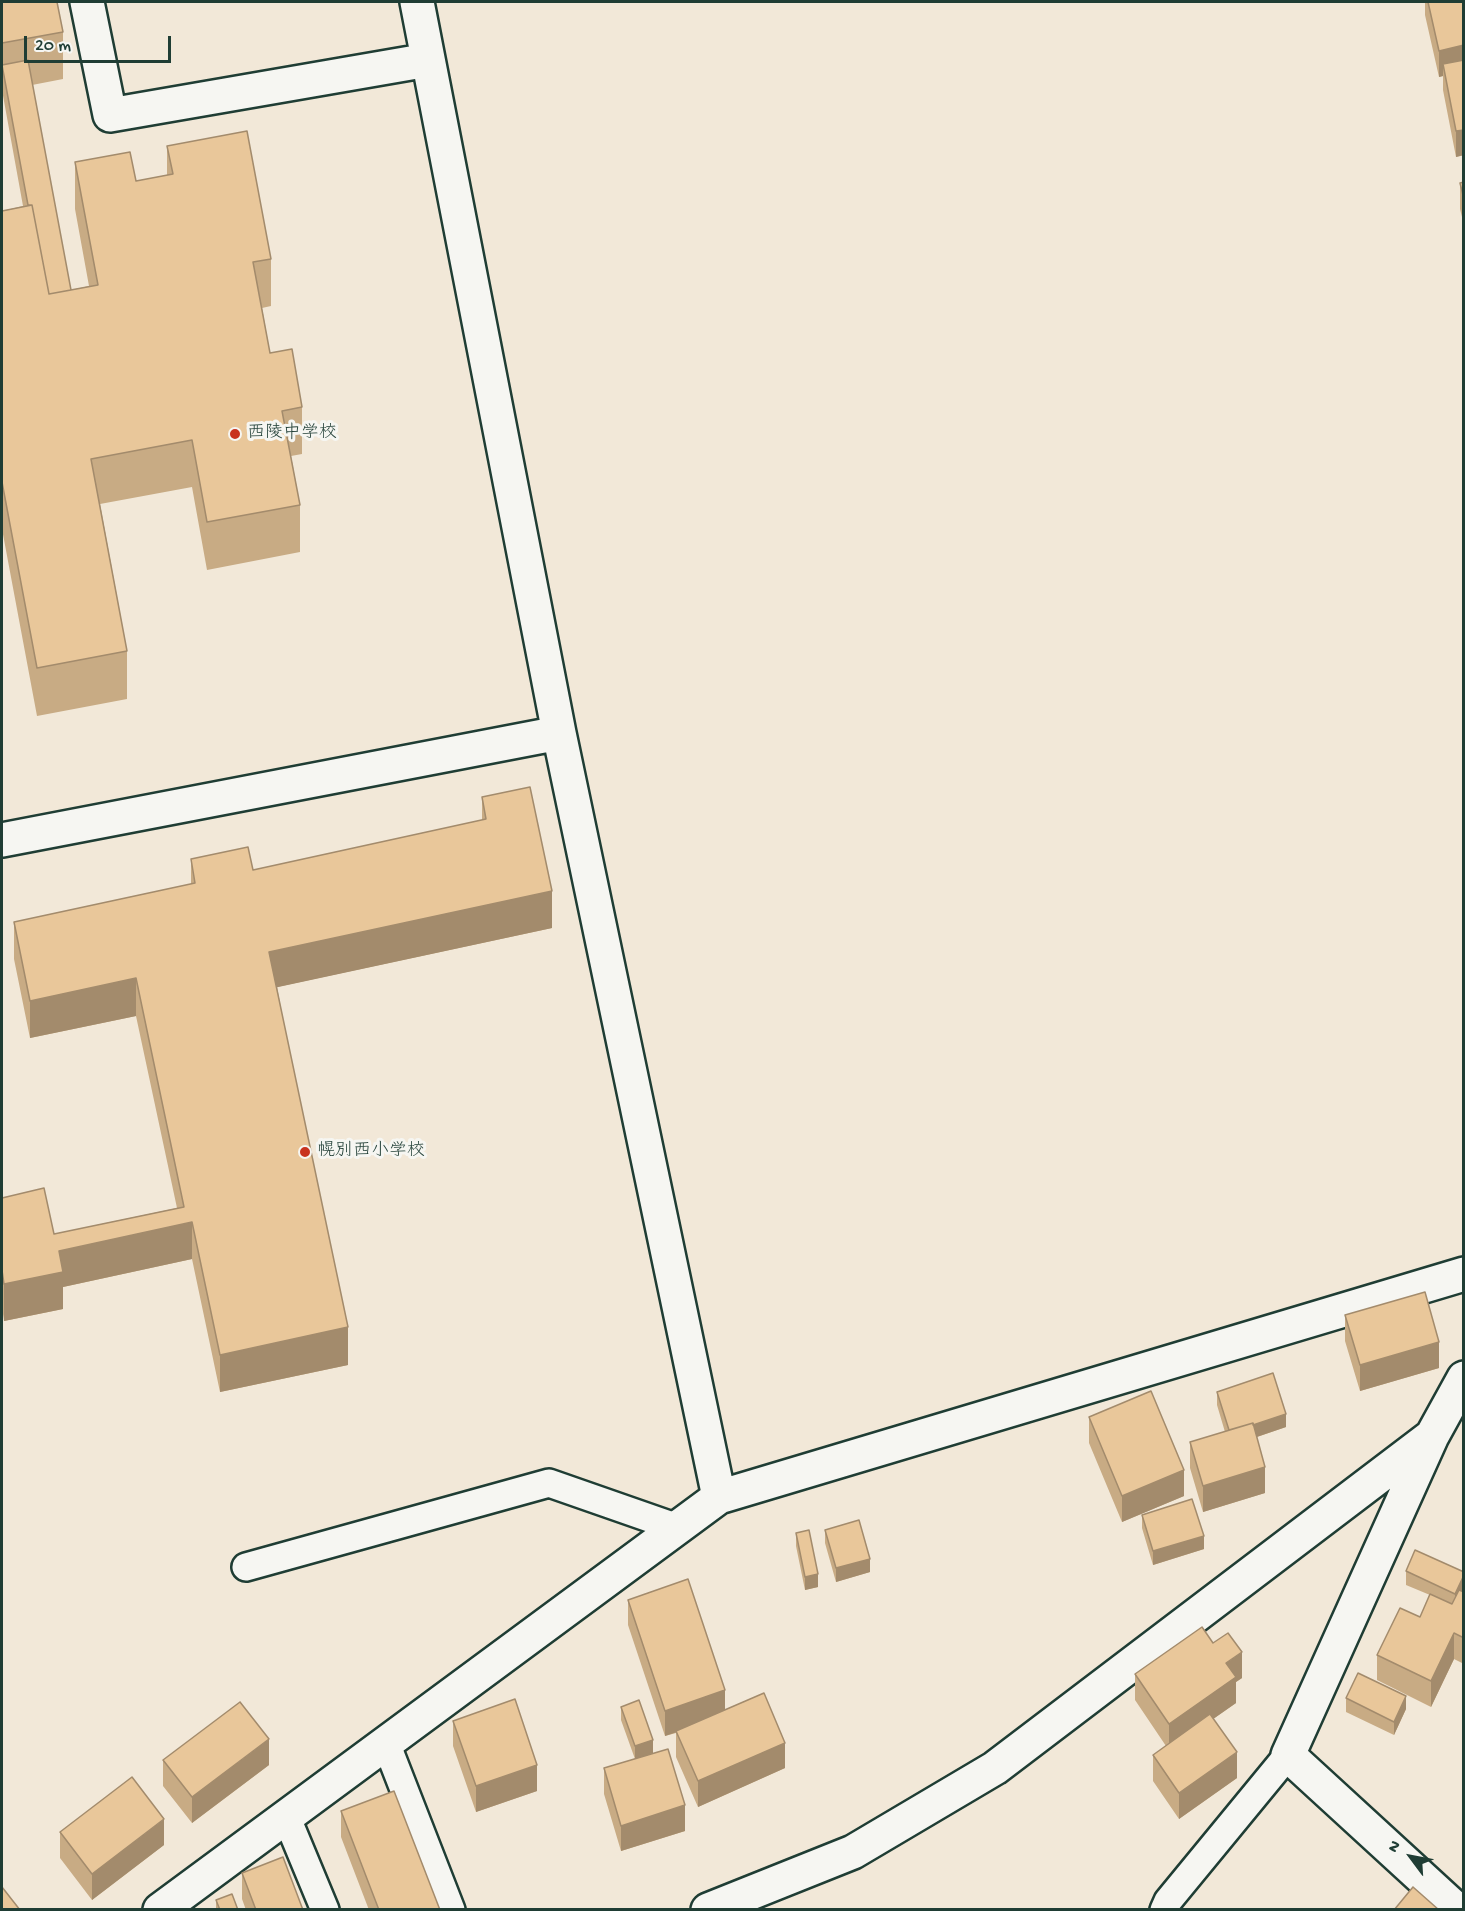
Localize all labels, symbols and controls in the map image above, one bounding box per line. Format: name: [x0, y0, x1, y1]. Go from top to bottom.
scale bar: [27, 24, 174, 62]
text: 20 m: [35, 36, 71, 57]
place label: 西陵中学校: [247, 423, 337, 445]
marker: 西陵中学校: [228, 427, 242, 441]
place label: 幌別西小学校: [317, 1141, 425, 1163]
marker: 幌別西小学校: [298, 1145, 312, 1159]
north arrow: [1381, 1827, 1441, 1887]
text: N: [1384, 1838, 1406, 1857]

